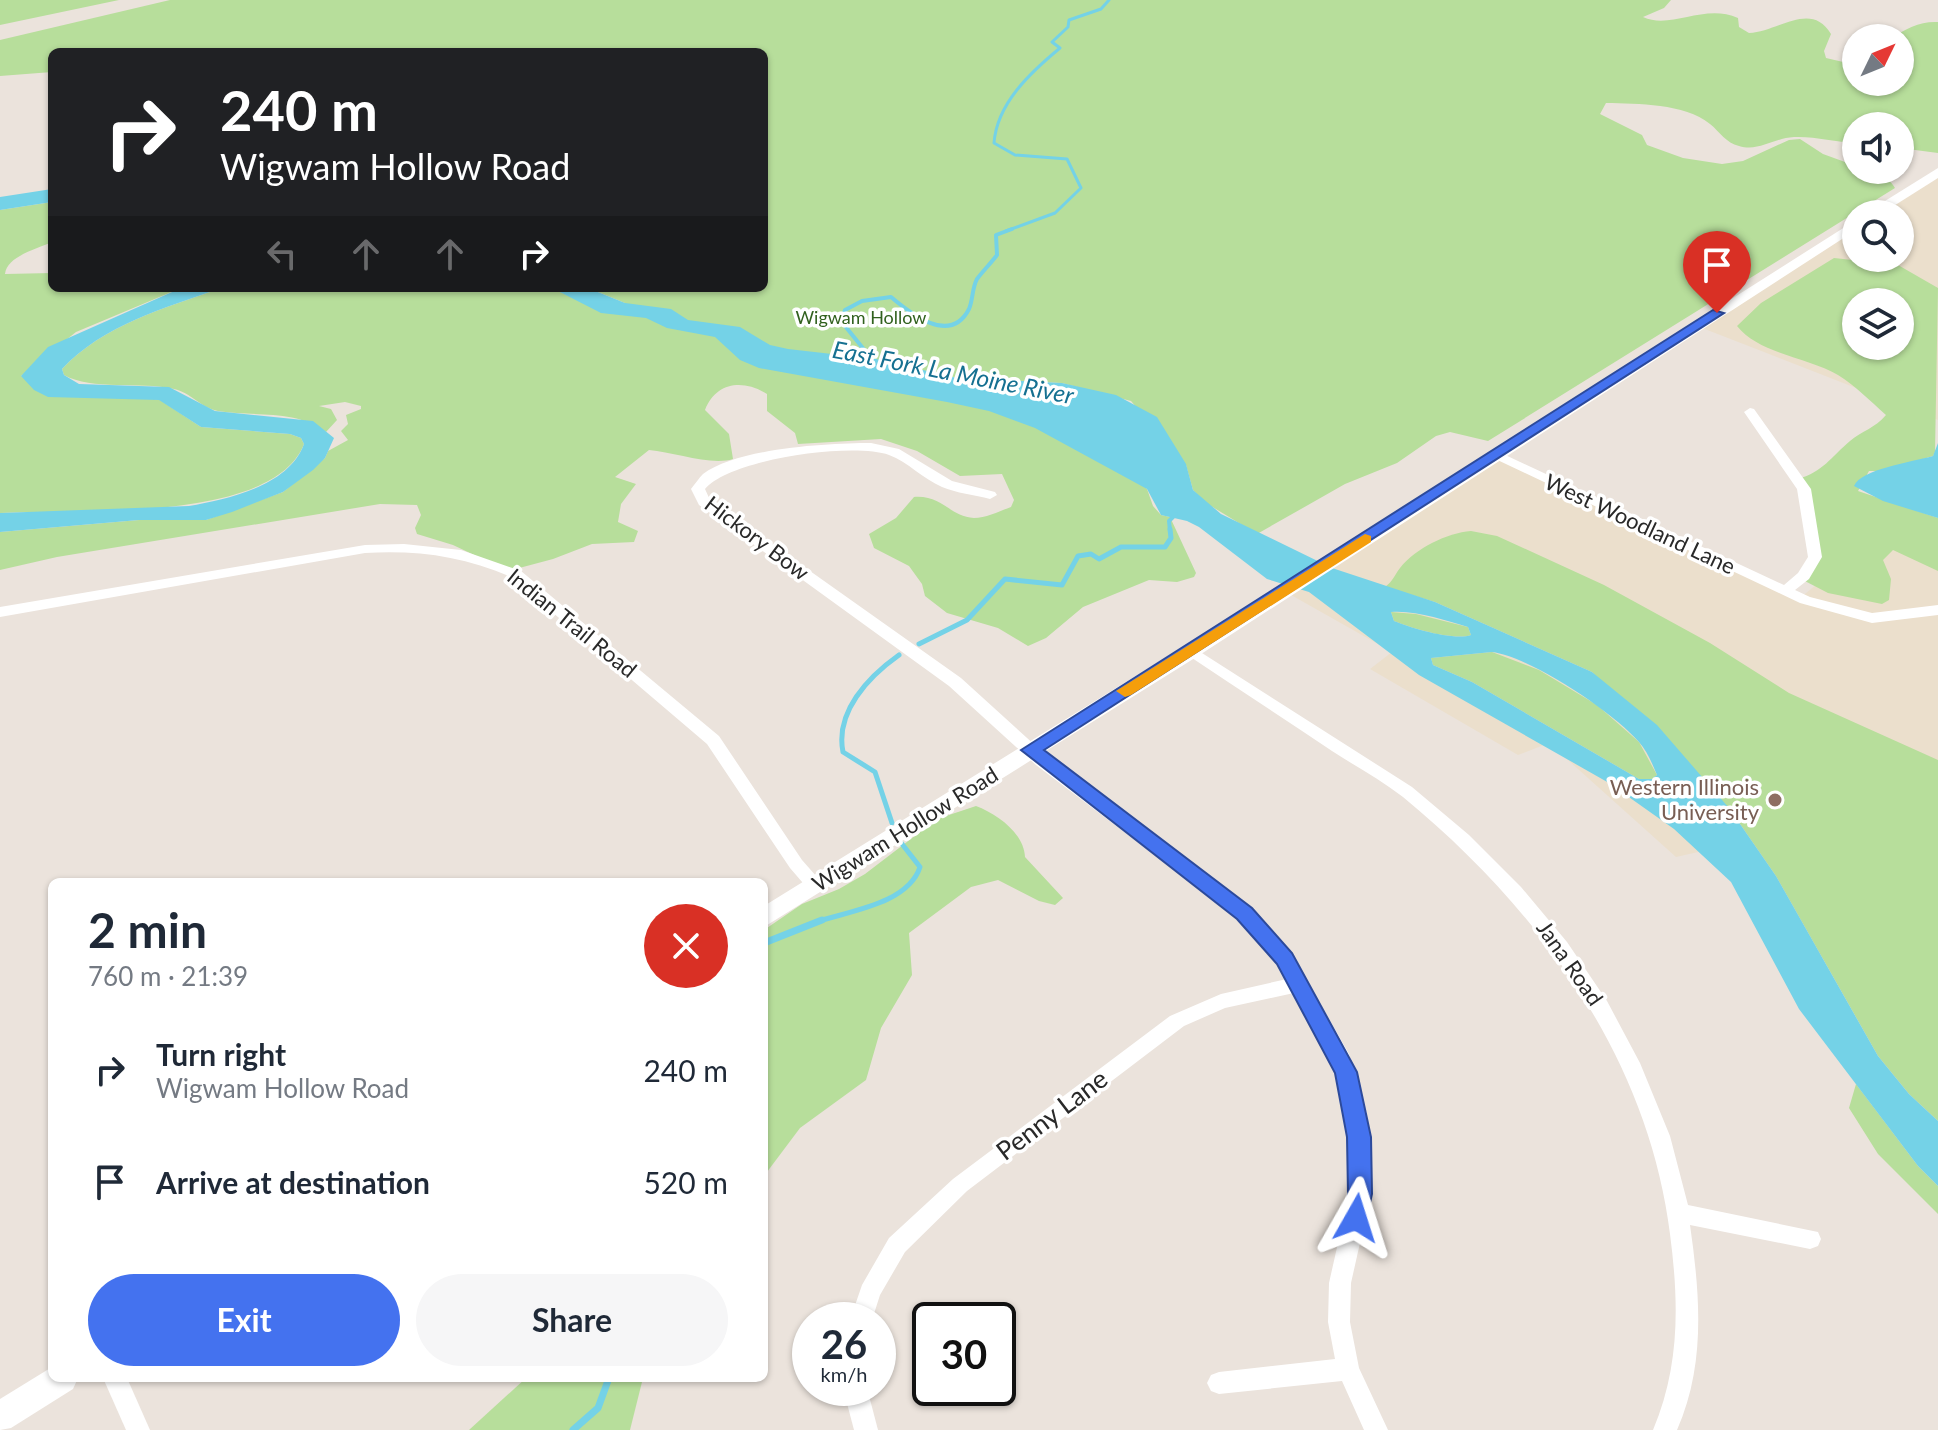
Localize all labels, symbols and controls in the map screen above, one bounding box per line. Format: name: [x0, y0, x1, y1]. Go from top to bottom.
north arrow: [1842, 24, 1914, 96]
map controls: [1842, 24, 1914, 360]
text: 240 m: [220, 76, 378, 143]
icon: right: [88, 80, 192, 184]
button: sound: [1842, 112, 1914, 184]
text: Wigwam Hollow Road: [220, 144, 570, 188]
button: search: [1842, 200, 1914, 272]
pin: [1683, 231, 1751, 313]
icon: left: [260, 232, 304, 276]
icon: ahead: [344, 232, 388, 276]
icon: ahead: [428, 232, 472, 276]
icon: right: [512, 232, 556, 276]
icon: arrive: [1695, 243, 1739, 287]
button: layers: [1842, 288, 1914, 360]
park label: Wigwam Hollow: [795, 306, 927, 328]
water label: East Fork La Moine River: [830, 334, 1077, 409]
street label: West Woodland Lane: [1541, 468, 1740, 580]
street label: Hickory Bow: [700, 490, 815, 586]
street label: Indian Trail Road: [502, 562, 642, 683]
street label: Wigwam Hollow Road: [807, 760, 1003, 897]
place label: Western Illinois University: [1610, 773, 1760, 825]
marker: Western Illinois University: [1766, 791, 1784, 809]
text: 2 min: [88, 901, 207, 958]
button: close: [644, 904, 728, 988]
street label: Jana Road: [1531, 915, 1609, 1010]
text: 760 m · 21:39: [88, 960, 248, 992]
text: Turn right: [156, 1036, 286, 1072]
icon: right: [88, 1048, 132, 1092]
text: 240 m: [643, 1052, 728, 1088]
street label: Penny Lane: [989, 1062, 1113, 1166]
text: Wigwam Hollow Road: [156, 1072, 409, 1104]
icon: arrive: [88, 1160, 132, 1204]
text: Arrive at destination: [156, 1164, 430, 1200]
text: 520 m: [643, 1164, 728, 1200]
position arrow: [1314, 1176, 1398, 1260]
button: Exit: [88, 1274, 400, 1366]
button: Share: [416, 1274, 728, 1366]
speed limit sign: 30: [912, 1302, 1016, 1406]
text: 26: [821, 1320, 867, 1368]
text: km/h: [821, 1362, 867, 1386]

